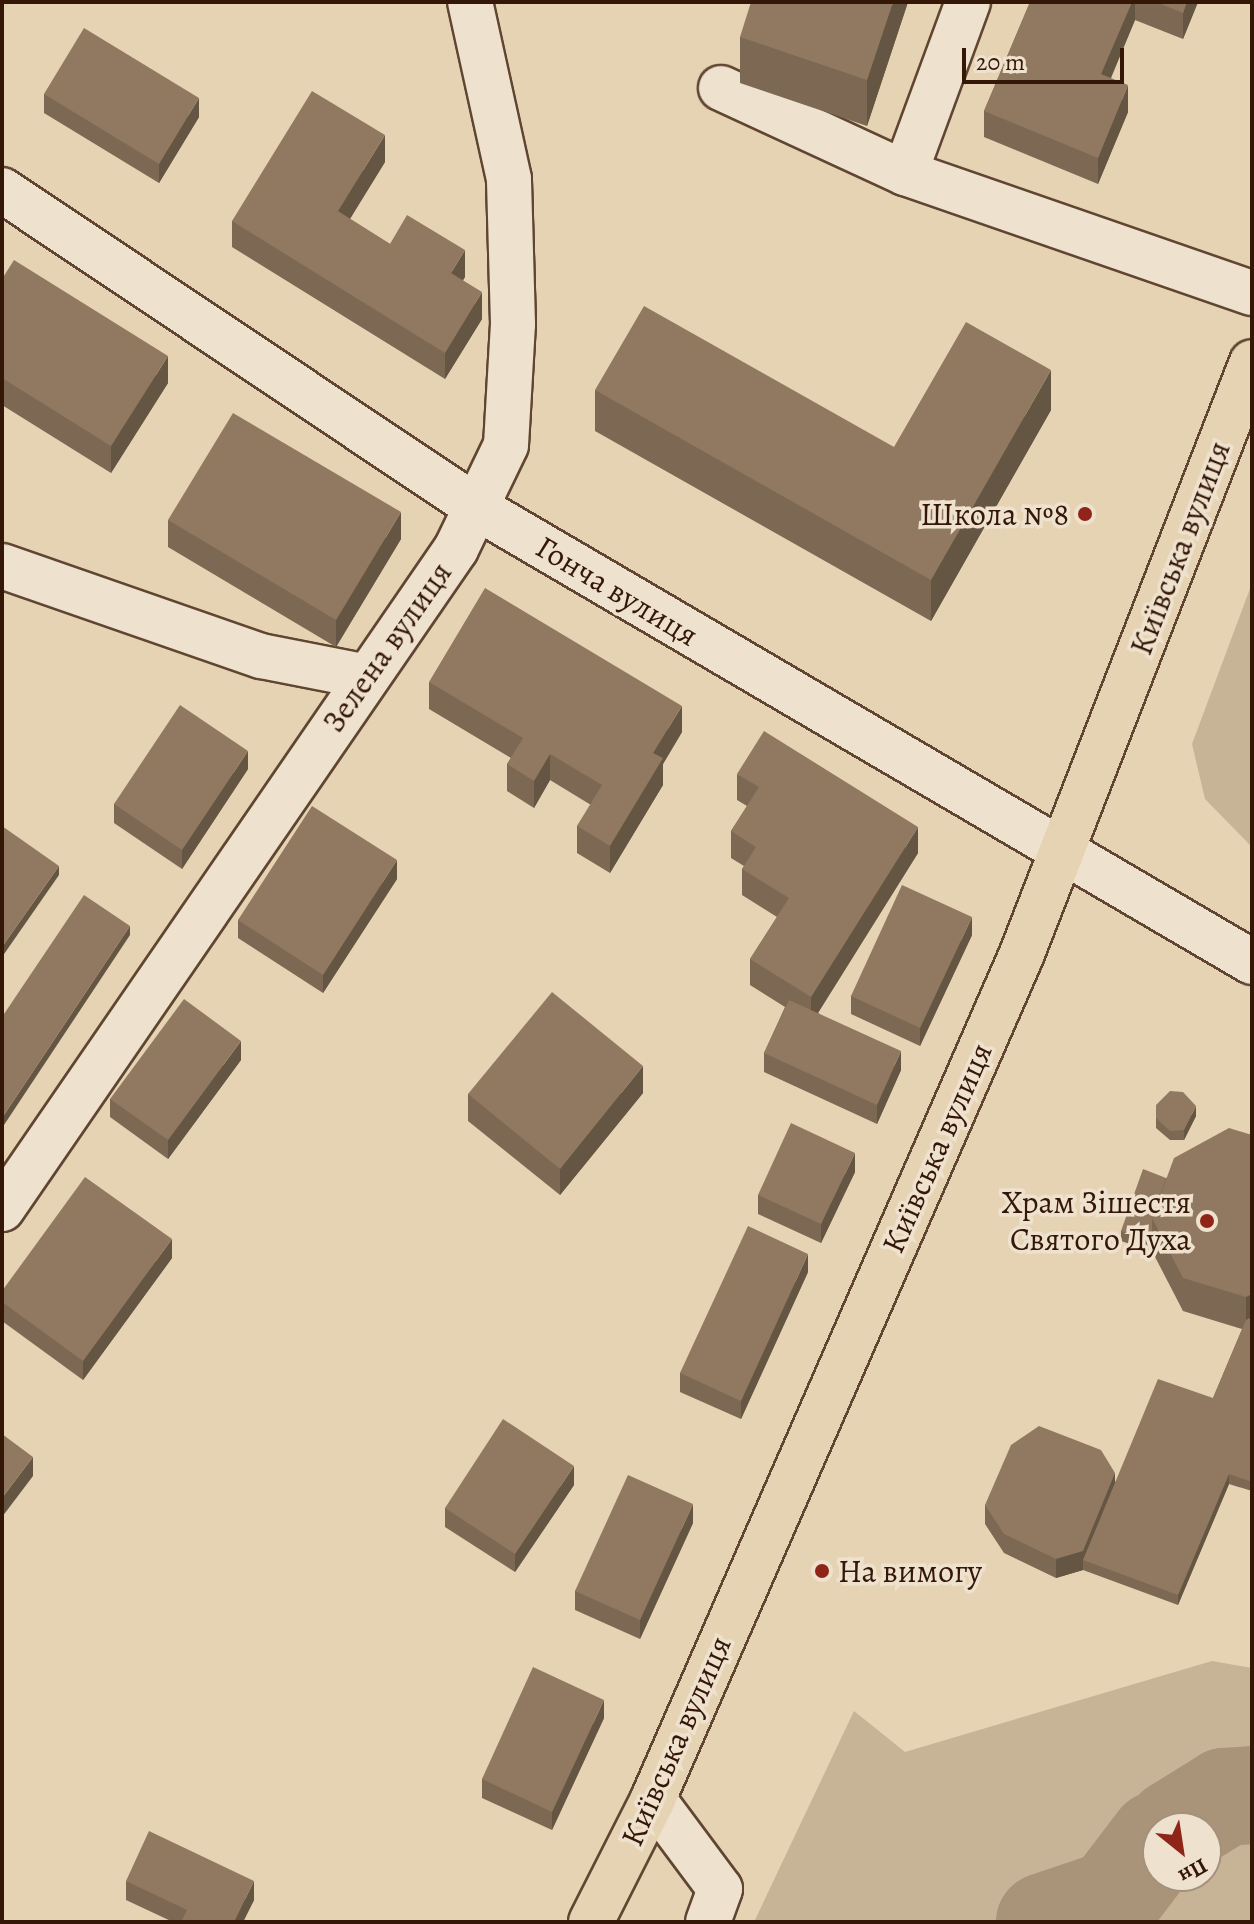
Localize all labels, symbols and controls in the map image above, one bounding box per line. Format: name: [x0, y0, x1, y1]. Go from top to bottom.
scale bar: [966, 32, 1128, 82]
text: 20 m: [976, 46, 1025, 78]
street label: Київська вулиця: [1122, 436, 1238, 660]
place label: Школа №8: [920, 495, 1069, 533]
marker: Школа №8: [1076, 505, 1094, 523]
street label: Гонча вулиця: [529, 528, 705, 654]
street label: Зелена вулиця: [314, 554, 460, 740]
street label: Київська вулиця: [874, 1037, 1000, 1259]
place label: Храм Зішестя Святого Духа: [1001, 1184, 1191, 1259]
marker: Храм Зішестя Святого Духа: [1198, 1212, 1216, 1230]
place label: На вимогу: [838, 1552, 982, 1590]
marker: На вимогу: [813, 1562, 831, 1580]
street label: Київська вулиця: [613, 1630, 739, 1852]
north arrow: [1142, 1812, 1222, 1892]
text: Пн: [1173, 1851, 1213, 1891]

